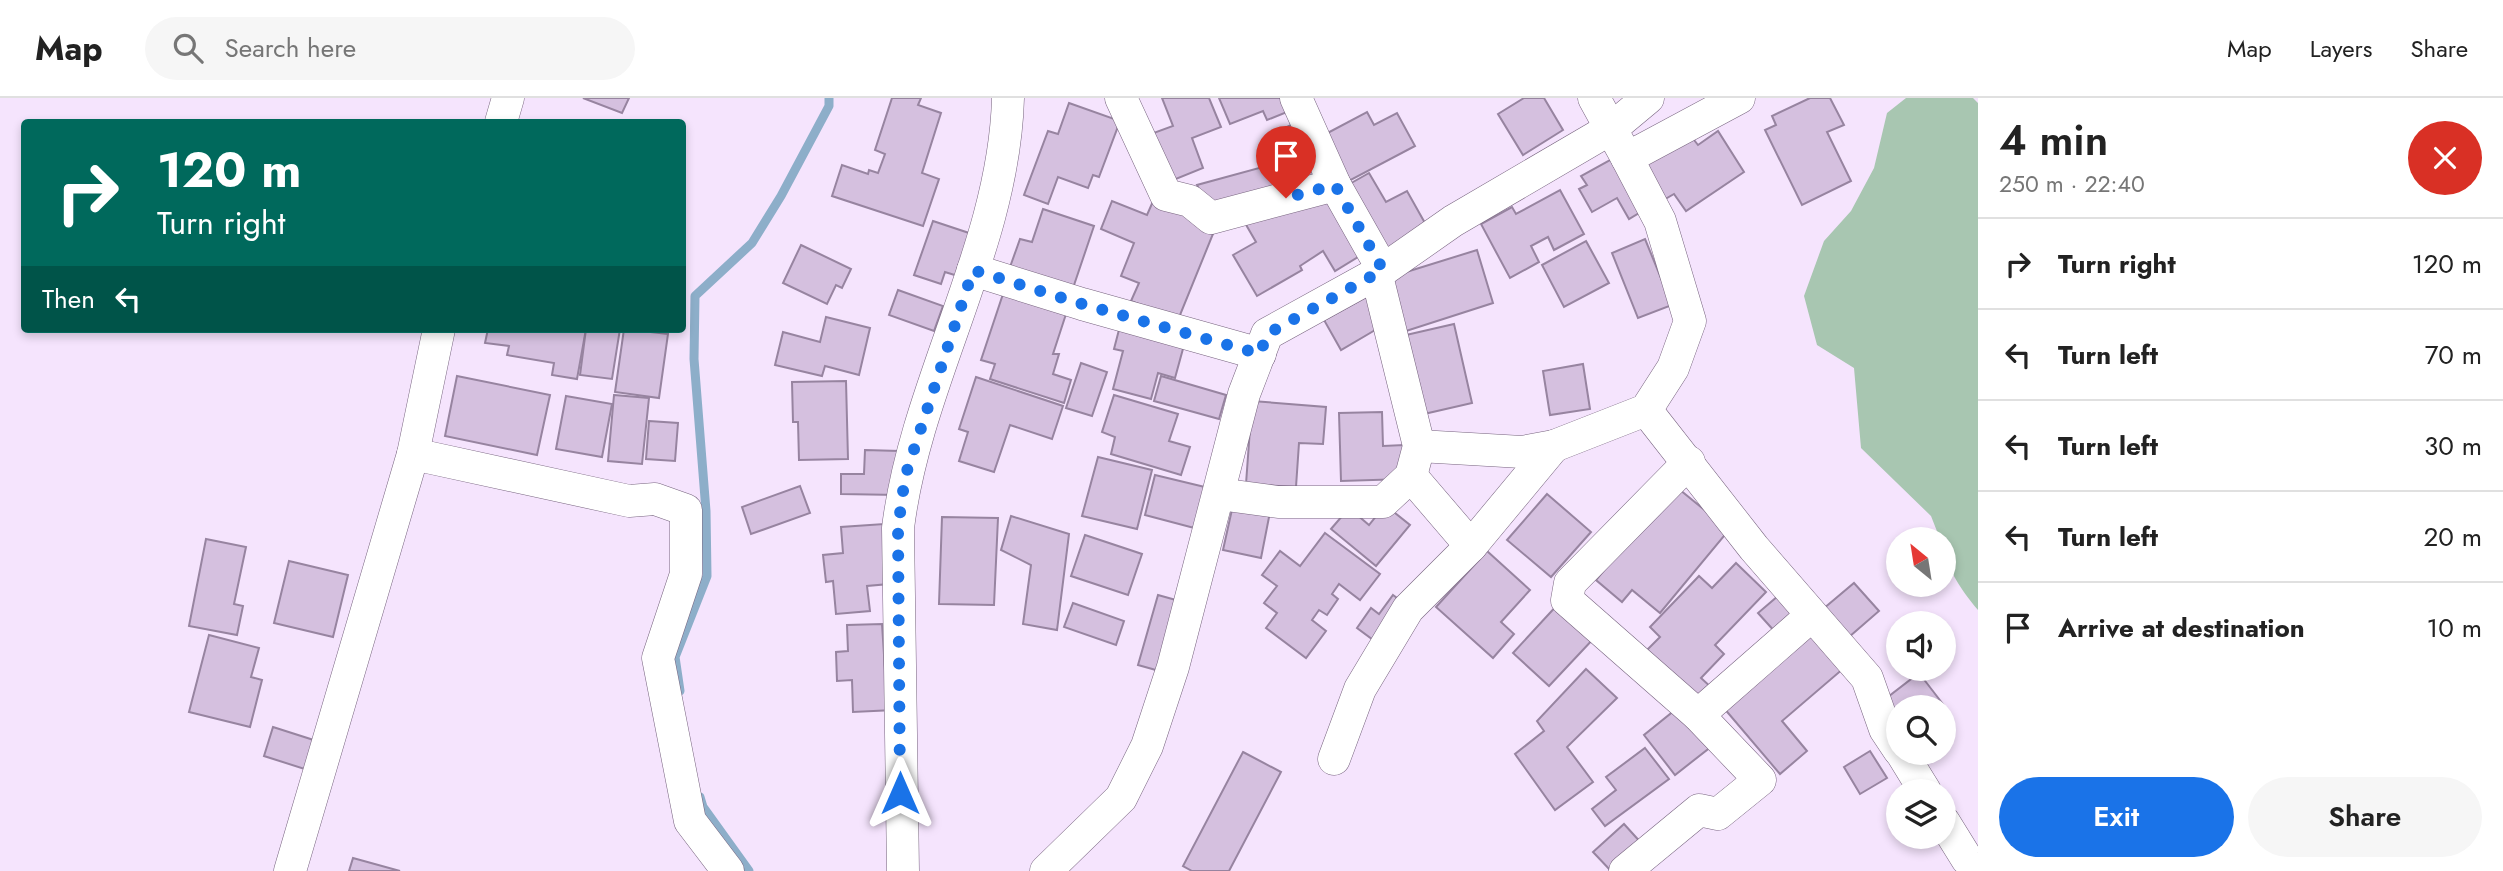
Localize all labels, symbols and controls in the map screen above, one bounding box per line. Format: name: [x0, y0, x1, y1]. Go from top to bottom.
search box: [145, 17, 635, 80]
text: Map: [35, 25, 103, 72]
icon: search: [169, 29, 207, 67]
text: Search here: [225, 29, 356, 67]
text: Map: [2227, 31, 2272, 66]
text: Layers: [2310, 31, 2372, 66]
text: Share: [2410, 31, 2468, 66]
text: 4 min: [1999, 110, 2108, 171]
button: close: [2408, 121, 2482, 195]
pin: [1256, 126, 1316, 198]
text: 120 m: [157, 135, 301, 205]
icon: arrive: [1267, 137, 1305, 175]
icon: right: [42, 147, 133, 238]
text: 250 m · 22:40: [1999, 167, 2145, 201]
text: Turn right: [157, 200, 286, 246]
icon: right: [1999, 245, 2037, 283]
text: Turn right: [2058, 245, 2176, 283]
text: 120 m: [2412, 245, 2482, 283]
text: Then: [42, 280, 95, 318]
icon: left: [109, 280, 147, 318]
icon: left: [1999, 336, 2037, 374]
text: Turn left: [2058, 336, 2158, 374]
text: 70 m: [2425, 336, 2482, 374]
icon: left: [1999, 427, 2037, 465]
text: Turn left: [2058, 427, 2158, 465]
text: 30 m: [2424, 427, 2482, 465]
icon: left: [1999, 518, 2037, 556]
text: Turn left: [2058, 518, 2158, 556]
text: 20 m: [2424, 518, 2482, 556]
north arrow: [1886, 527, 1956, 597]
map controls: [1886, 527, 1956, 849]
icon: arrive: [1999, 609, 2037, 647]
text: Arrive at destination: [2058, 609, 2305, 647]
text: 10 m: [2427, 609, 2482, 647]
button: sound: [1886, 611, 1956, 681]
button: search: [1886, 695, 1956, 765]
position arrow: [863, 756, 937, 830]
button: Exit: [1999, 777, 2234, 857]
button: Share: [2248, 777, 2482, 857]
button: layers: [1886, 779, 1956, 849]

